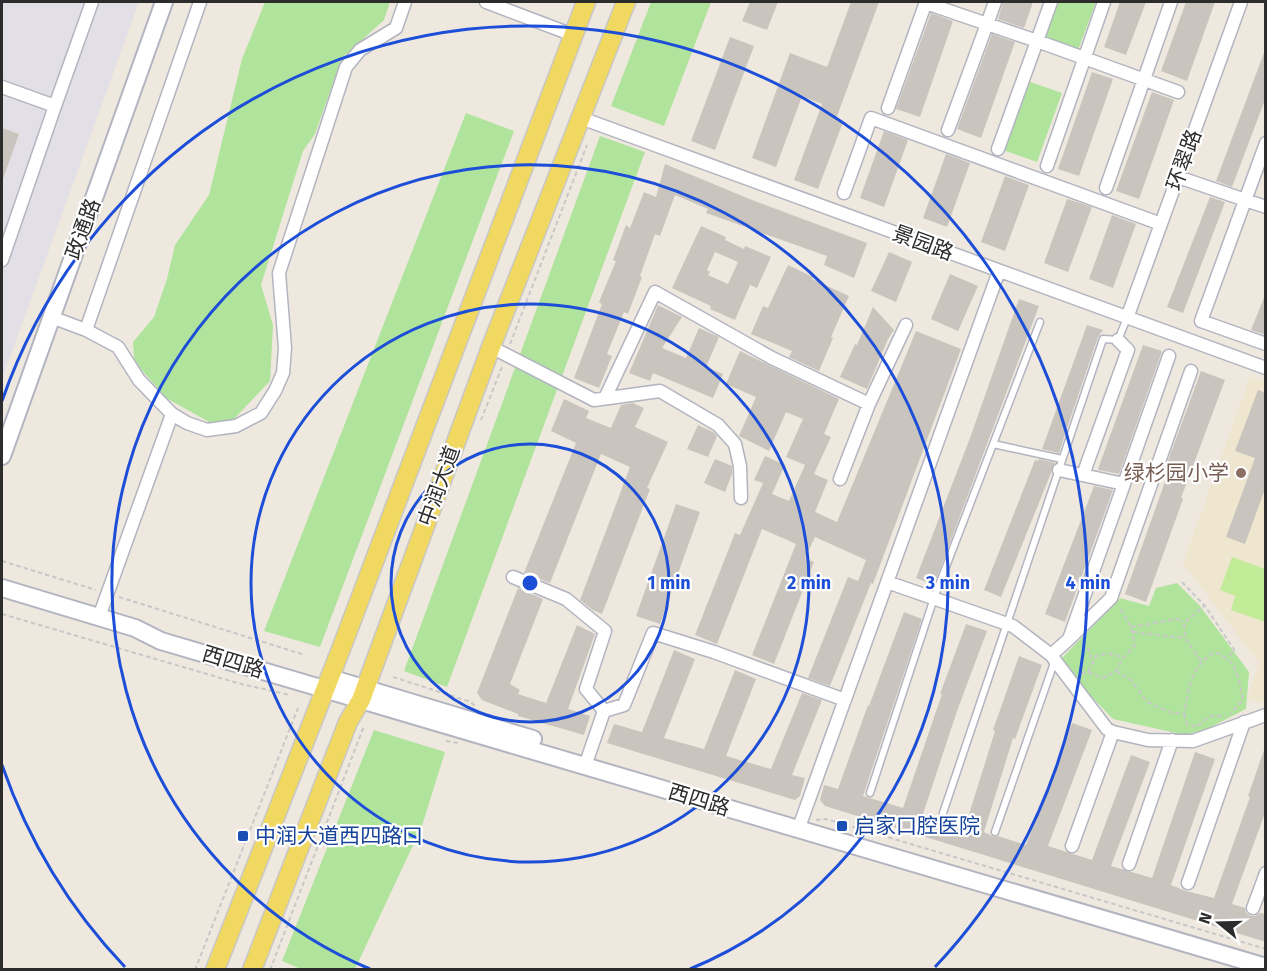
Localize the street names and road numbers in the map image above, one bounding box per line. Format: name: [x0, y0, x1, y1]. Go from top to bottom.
street label: 环翠路: [1161, 126, 1207, 194]
street label: 政通路: [60, 195, 106, 263]
street label: 景园路: [889, 220, 957, 266]
street label: 中润大道: [412, 442, 466, 530]
street label: 西四路: [199, 640, 267, 684]
street label: 西四路: [665, 778, 733, 822]

